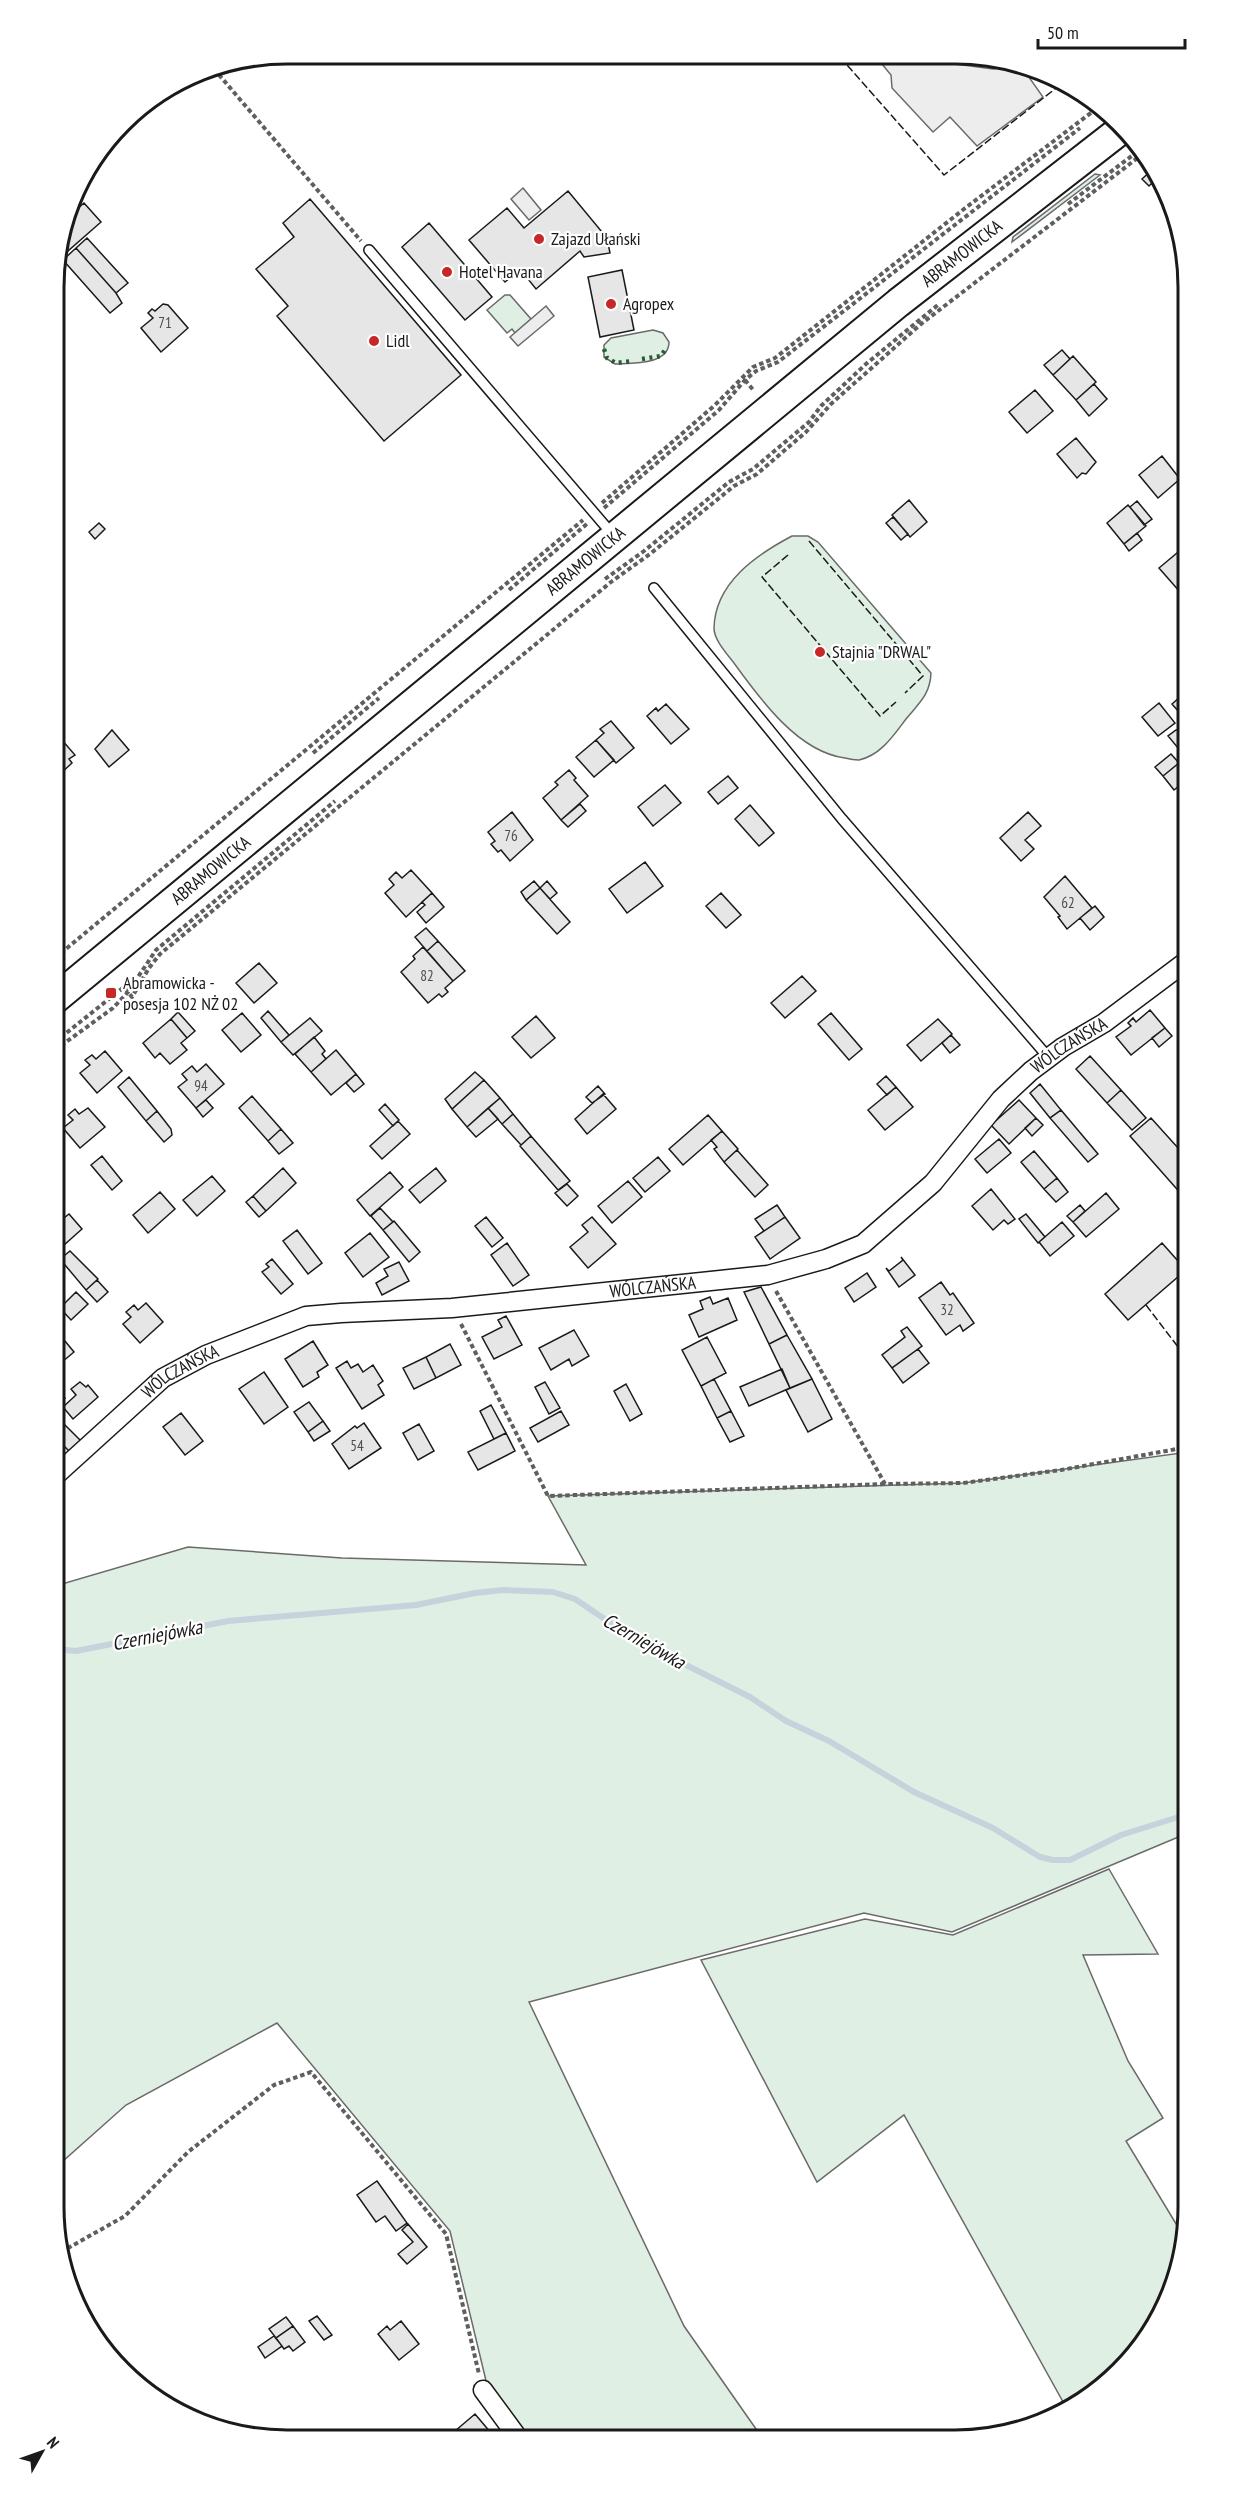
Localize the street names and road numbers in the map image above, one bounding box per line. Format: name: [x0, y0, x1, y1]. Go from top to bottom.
street label: ABRAMOWICKA: [916, 214, 1007, 292]
street label: ABRAMOWICKA: [541, 521, 630, 600]
street label: ABRAMOWICKA: [166, 830, 255, 910]
street label: WÓLCZAŃSKA: [1026, 1011, 1112, 1078]
street label: WÓLCZAŃSKA: [608, 1271, 697, 1302]
street label: WÓLCZAŃSKA: [136, 1339, 222, 1403]

